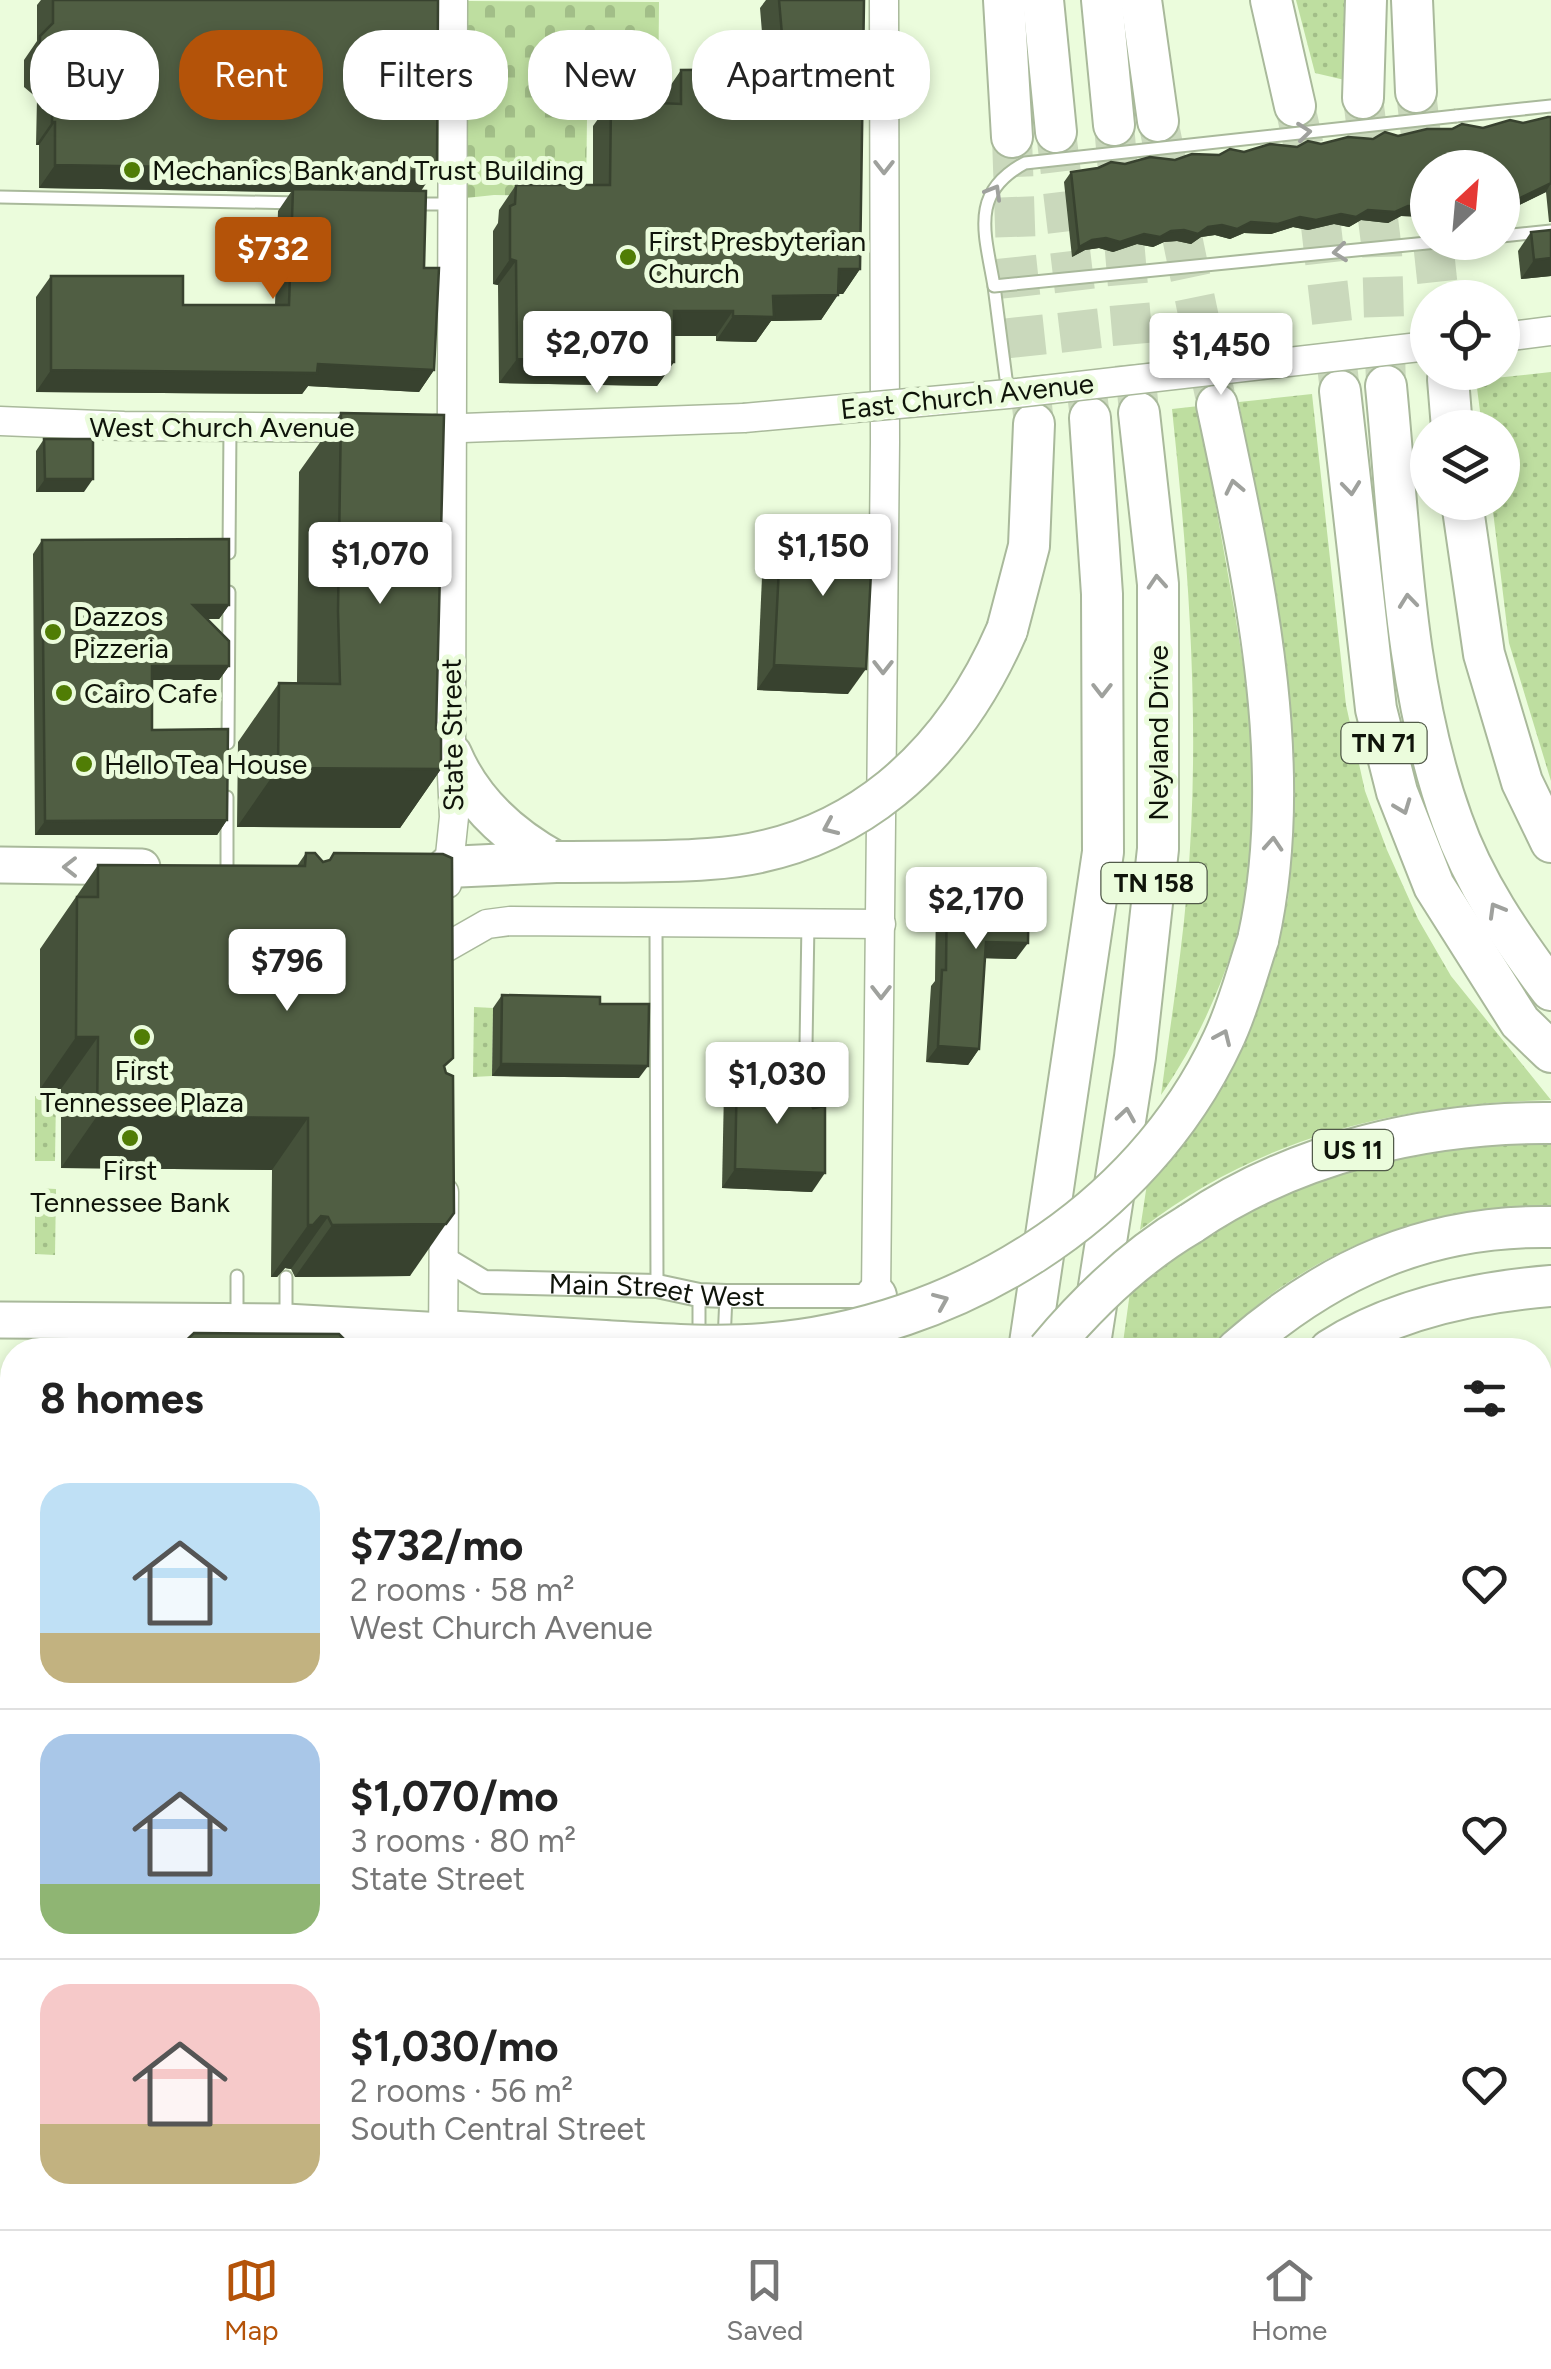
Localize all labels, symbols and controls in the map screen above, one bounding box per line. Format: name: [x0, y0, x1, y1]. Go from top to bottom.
chip: Buy: [30, 30, 159, 120]
chip: Rent: [179, 30, 323, 120]
chip: Filters: [343, 30, 508, 120]
chip: New: [528, 30, 672, 120]
chip: Apartment: [692, 30, 930, 120]
one-way arrow: [1296, 122, 1312, 143]
north arrow: [1410, 150, 1520, 260]
map controls: [1410, 150, 1520, 520]
place label: Mechanics Bank and Trust Building: [152, 153, 584, 187]
marker: Mechanics Bank and Trust Building: [121, 159, 143, 181]
one-way arrow: [873, 160, 895, 176]
one-way arrow: [982, 185, 1001, 203]
pin: $732: [214, 217, 332, 302]
place label: First Presbyterian Church: [648, 224, 866, 290]
text: $732: [237, 230, 309, 268]
one-way arrow: [1332, 241, 1348, 262]
marker: First Presbyterian Church: [617, 246, 639, 268]
button: locate: [1410, 280, 1520, 390]
pin: $2,070: [516, 311, 678, 396]
pin: $1,450: [1140, 313, 1302, 398]
text: $2,070: [545, 324, 649, 362]
text: $1,450: [1171, 326, 1271, 364]
street label: East Church Avenue: [839, 366, 1095, 426]
street label: West Church Avenue: [90, 410, 354, 444]
button: layers: [1410, 410, 1520, 520]
one-way arrow: [1225, 479, 1246, 496]
one-way arrow: [1340, 480, 1361, 496]
pin: $1,150: [742, 514, 904, 599]
pin: $1,070: [299, 522, 461, 607]
text: $1,150: [777, 527, 869, 565]
text: $1,070: [331, 535, 429, 573]
one-way arrow: [1147, 574, 1168, 590]
one-way arrow: [1398, 592, 1419, 608]
place label: Dazzos Pizzeria: [73, 599, 169, 665]
marker: Dazzos Pizzeria: [42, 621, 64, 643]
street label: Neyland Drive: [1141, 645, 1175, 821]
street label: State Street: [434, 658, 470, 812]
one-way arrow: [872, 660, 894, 676]
place label: Cairo Cafe: [84, 676, 218, 710]
marker: Cairo Cafe: [53, 682, 75, 704]
one-way arrow: [1091, 684, 1113, 699]
road number: TN 71: [1342, 723, 1426, 763]
place label: Hello Tea House: [104, 747, 307, 781]
marker: Hello Tea House: [73, 753, 95, 775]
one-way arrow: [1391, 798, 1411, 815]
one-way arrow: [822, 815, 840, 835]
one-way arrow: [1262, 835, 1283, 851]
one-way arrow: [62, 856, 78, 878]
road number: TN 158: [1102, 863, 1206, 903]
pin: $2,170: [895, 867, 1057, 952]
text: $2,170: [928, 880, 1024, 918]
one-way arrow: [1488, 903, 1508, 921]
pin: $796: [228, 929, 346, 1014]
text: $796: [251, 942, 323, 980]
one-way arrow: [870, 985, 891, 1001]
marker: First Tennessee Plaza: [131, 1026, 153, 1048]
one-way arrow: [1211, 1029, 1231, 1047]
pin: $1,030: [696, 1042, 858, 1127]
place label: First Tennessee Plaza: [40, 1053, 244, 1119]
text: $1,030: [728, 1055, 826, 1093]
one-way arrow: [1115, 1107, 1136, 1124]
marker: First Tennessee Bank: [119, 1127, 141, 1149]
road number: US 11: [1313, 1130, 1393, 1170]
place label: First Tennessee Bank: [30, 1153, 230, 1219]
street label: Main Street West: [548, 1267, 765, 1313]
one-way arrow: [931, 1292, 949, 1312]
icon: filters: [1457, 1371, 1512, 1426]
text: 8 homes: [40, 1373, 204, 1424]
text: $732/mo: [350, 1520, 523, 1571]
icon: home: [120, 1523, 240, 1643]
icon: heart: [1457, 1556, 1512, 1611]
text: 2 rooms · 58 m²: [350, 1571, 575, 1609]
text: West Church Avenue: [350, 1609, 653, 1647]
text: $1,070/mo: [350, 1771, 559, 1822]
icon: home: [120, 1774, 240, 1894]
icon: heart: [1457, 1807, 1512, 1862]
text: 3 rooms · 80 m²: [350, 1822, 576, 1860]
text: State Street: [350, 1860, 525, 1898]
text: $1,030/mo: [350, 2021, 559, 2072]
icon: home: [120, 2024, 240, 2144]
icon: heart: [1457, 2057, 1512, 2112]
text: 2 rooms · 56 m²: [350, 2072, 573, 2110]
text: South Central Street: [350, 2110, 646, 2148]
tab: Map: [224, 2253, 279, 2347]
tab: Saved: [726, 2253, 803, 2347]
tab: Home: [1251, 2253, 1327, 2347]

